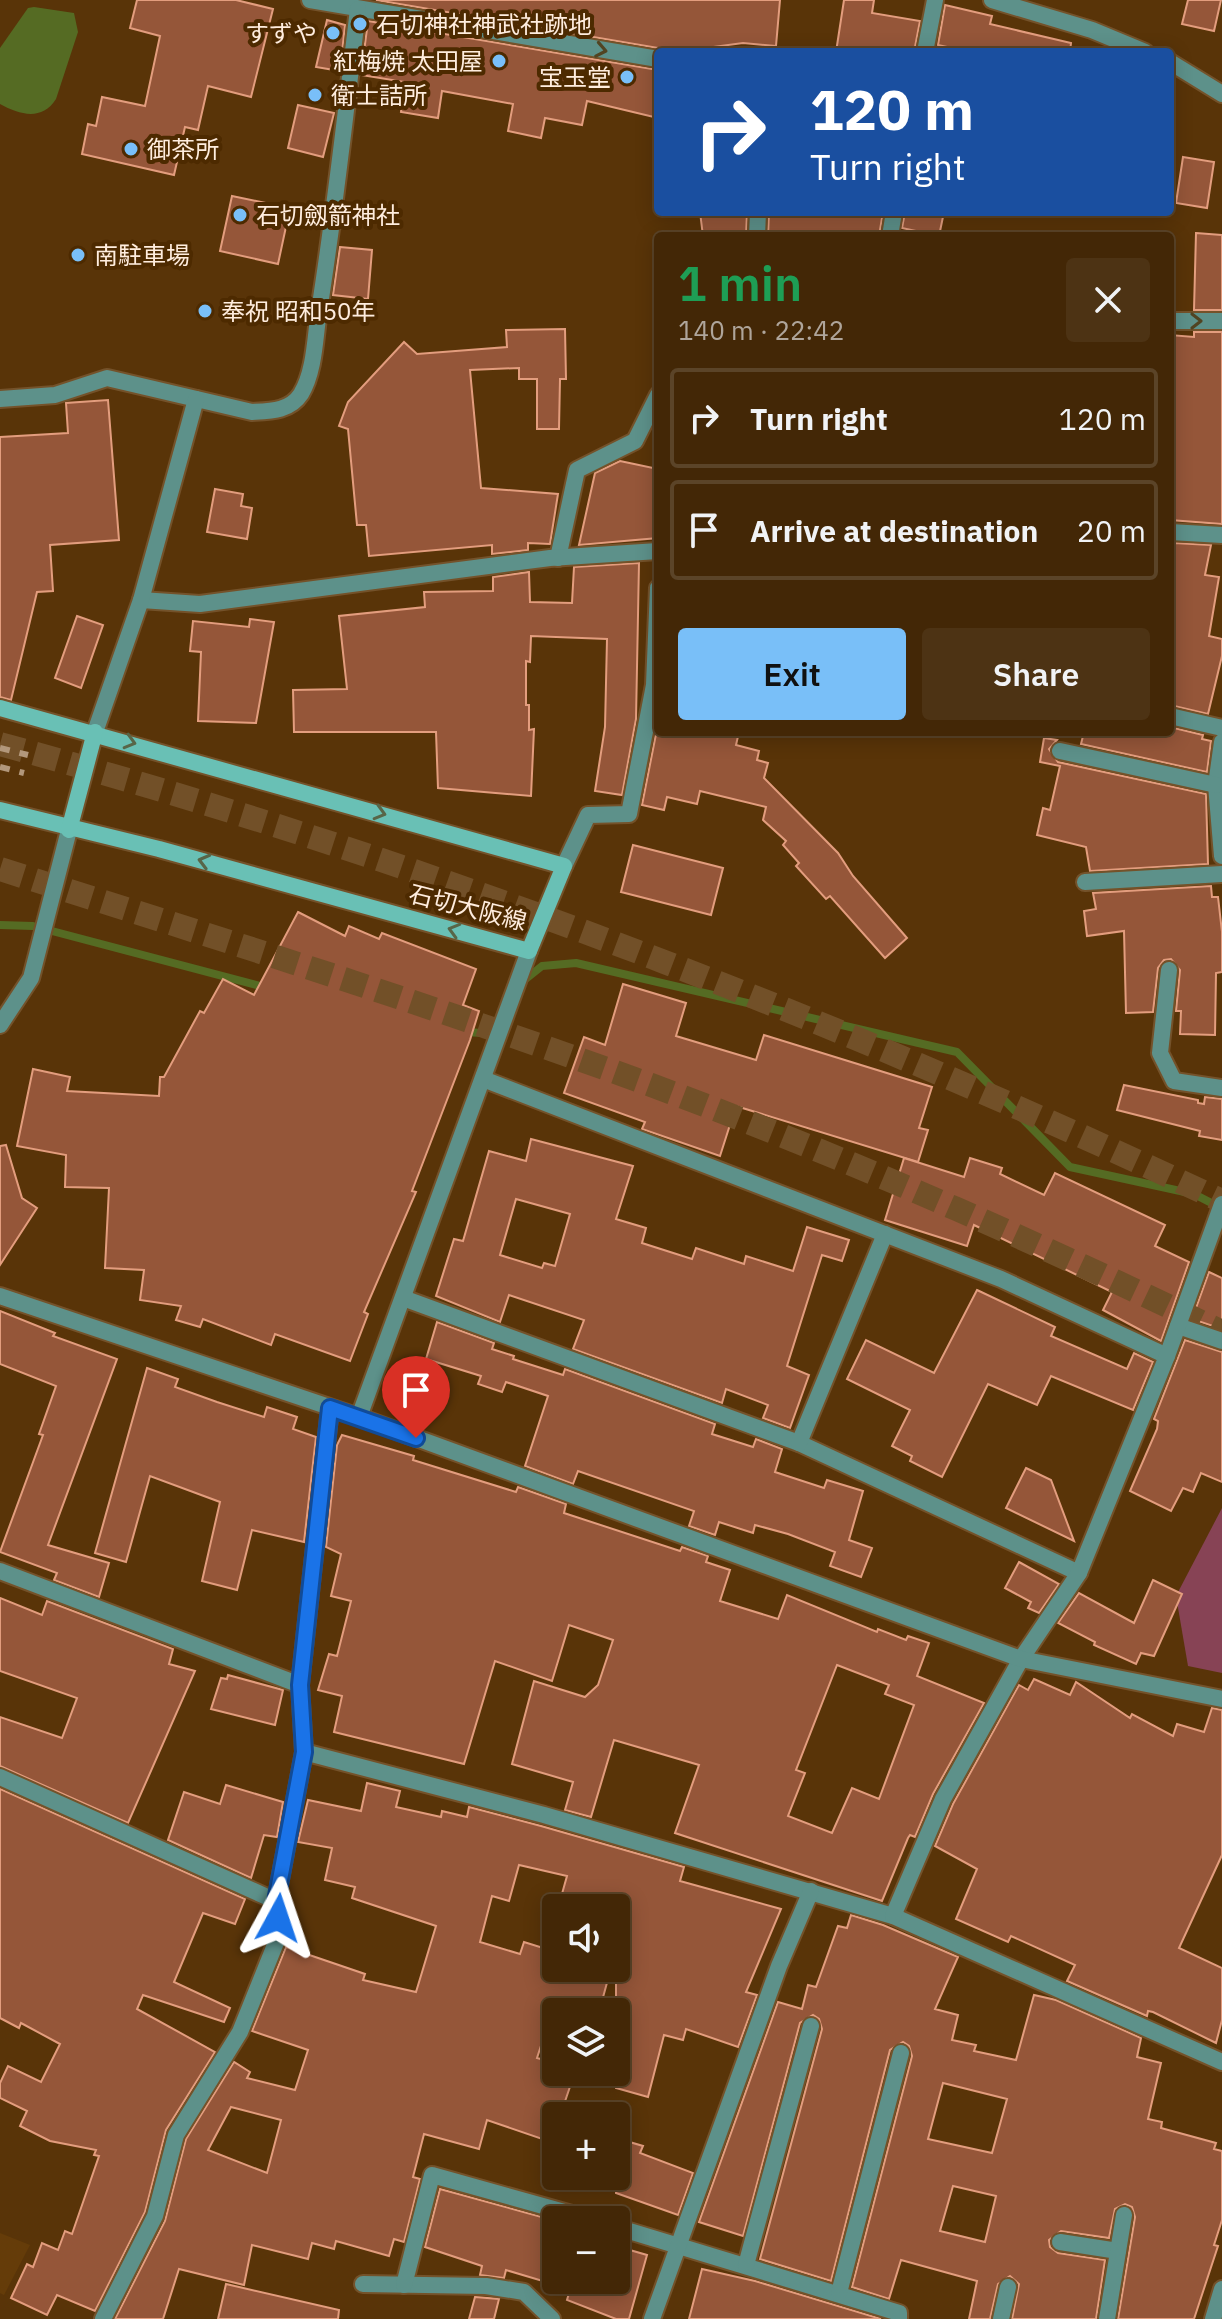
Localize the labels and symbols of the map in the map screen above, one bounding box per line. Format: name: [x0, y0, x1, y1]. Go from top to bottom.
place label: 石切神社神武社跡地: [376, 8, 592, 40]
marker: 石切神社神武社跡地: [351, 15, 369, 33]
place label: すずや: [245, 17, 317, 49]
marker: すずや: [324, 24, 342, 42]
one-way arrow: [594, 41, 607, 58]
place label: 紅梅焼 太田屋: [333, 45, 483, 77]
marker: 紅梅焼 太田屋: [490, 52, 508, 70]
place label: 宝玉堂: [539, 61, 611, 93]
marker: 宝玉堂: [618, 68, 636, 86]
place label: 衛士詰所: [331, 79, 427, 111]
marker: 衛士詰所: [306, 86, 324, 104]
place label: 御茶所: [147, 133, 219, 165]
marker: 御茶所: [122, 140, 140, 158]
place label: 石切劔箭神社: [256, 199, 400, 231]
marker: 石切劔箭神社: [231, 206, 249, 224]
place label: 南駐車場: [94, 239, 190, 271]
marker: 南駐車場: [69, 246, 87, 264]
place label: 奉祝 昭和50年: [221, 295, 375, 327]
marker: 奉祝 昭和50年: [196, 302, 214, 320]
one-way arrow: [1190, 312, 1203, 330]
one-way arrow: [122, 733, 136, 749]
one-way arrow: [372, 804, 386, 820]
one-way arrow: [197, 854, 211, 871]
street label: 石切大阪線: [406, 877, 530, 937]
one-way arrow: [448, 923, 462, 940]
pin: [382, 1356, 450, 1438]
position arrow: [236, 1876, 320, 1960]

